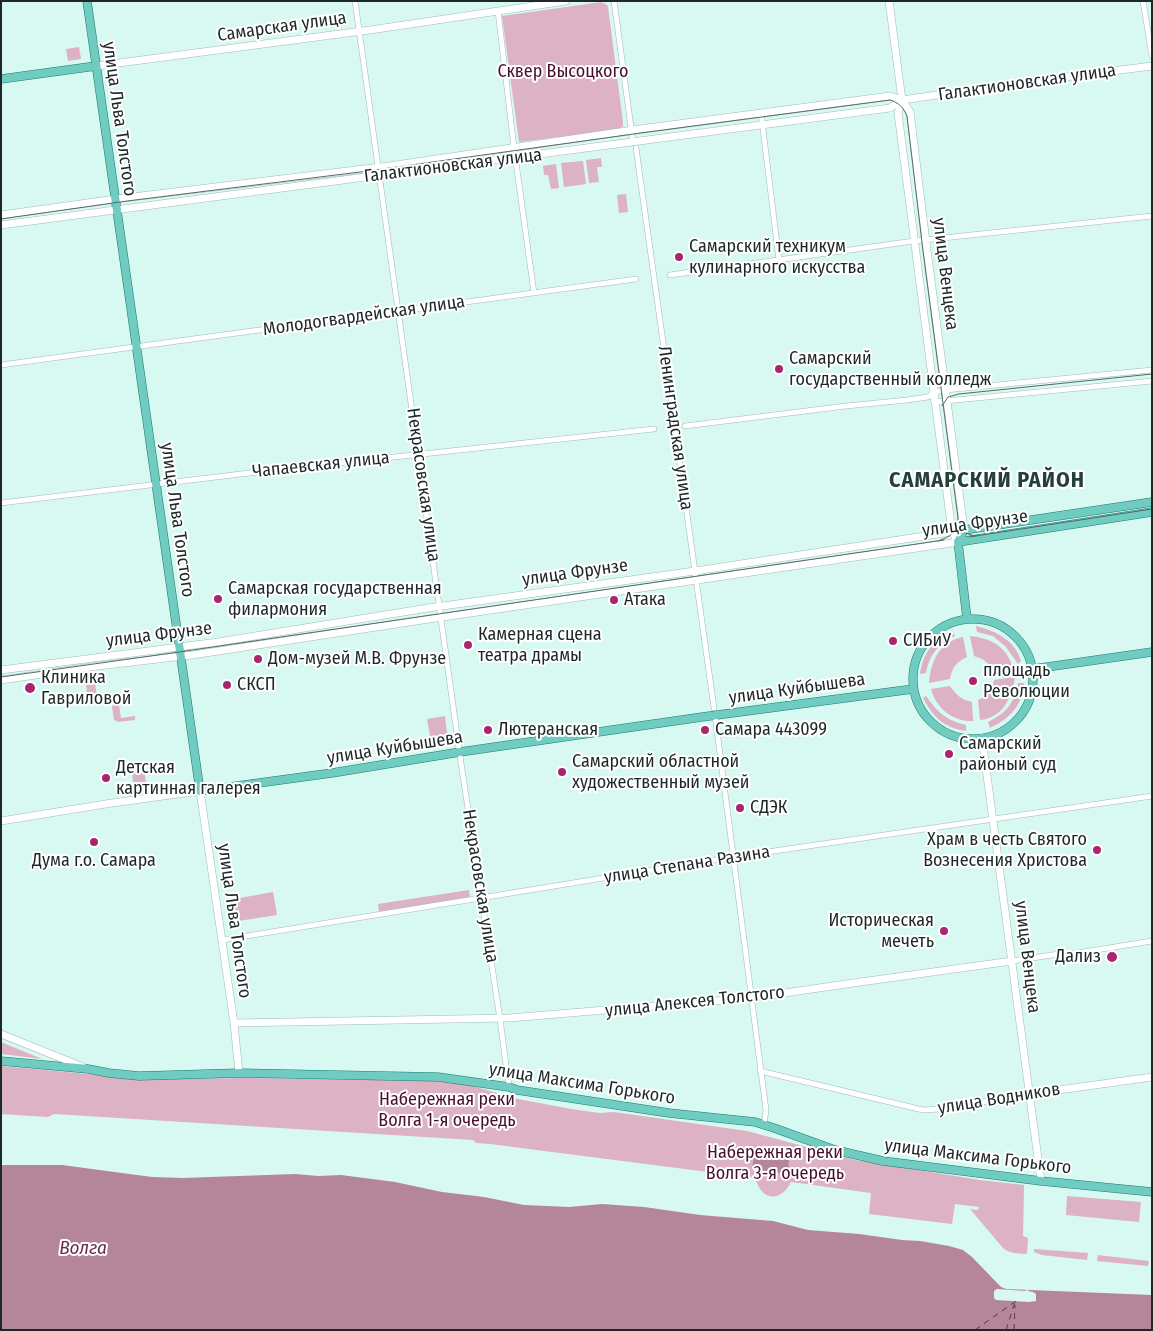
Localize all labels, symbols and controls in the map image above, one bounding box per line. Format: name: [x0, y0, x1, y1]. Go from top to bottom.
street label: Самарская улица: [216, 7, 348, 47]
street label: улица Льва Толстого: [97, 40, 141, 198]
street label: Галактионовская улица: [937, 60, 1117, 106]
park label: Сквер Высоцкого: [498, 61, 628, 83]
street label: Галактионовская улица: [363, 144, 543, 188]
street label: улица Венцека: [927, 217, 963, 331]
place label: Самарский техникум кулинарного искусства: [689, 236, 865, 278]
marker: Самарский техникум кулинарного искусства: [673, 251, 685, 263]
street label: Молодогвардейская улица: [262, 291, 466, 341]
street label: Ленинградская улица: [653, 345, 697, 511]
place label: Самарский государственный колледж: [789, 348, 991, 390]
marker: Самарский государственный колледж: [773, 363, 785, 375]
street label: Некрасовская улица: [402, 407, 444, 563]
street label: улица Льва Толстого: [155, 441, 199, 599]
street label: Чапаевская улица: [251, 447, 391, 483]
district label: САМАРСКИЙ РАЙОН: [887, 468, 1087, 494]
street label: улица Фрунзе: [921, 506, 1029, 542]
street label: улица Фрунзе: [521, 555, 629, 591]
place label: Самарская государственная филармония: [228, 578, 442, 620]
place label: Атака: [624, 589, 666, 611]
marker: Самарская государственная филармония: [212, 593, 224, 605]
marker: Атака: [608, 594, 620, 606]
street label: улица Фрунзе: [105, 618, 213, 652]
place label: Камерная сцена театра драмы: [478, 624, 602, 666]
place label: СИБиУ: [903, 630, 951, 652]
marker: СИБиУ: [887, 635, 899, 647]
marker: Камерная сцена театра драмы: [462, 639, 474, 651]
place label: Дом-музей М.В. Фрунзе: [268, 648, 446, 670]
marker: Дом-музей М.В. Фрунзе: [252, 653, 264, 665]
place label: площадь Революции: [983, 660, 1070, 702]
place label: Клиника Гавриловой: [41, 667, 131, 710]
street label: улица Куйбышева: [728, 669, 866, 709]
place label: СКСП: [237, 674, 276, 696]
marker: площадь Революции: [967, 675, 979, 687]
marker: СКСП: [221, 679, 233, 691]
marker: Клиника Гавриловой: [23, 681, 37, 695]
place label: Лютеранская: [498, 719, 598, 741]
place label: Самара 443099: [715, 719, 827, 741]
marker: Лютеранская: [482, 724, 494, 736]
marker: Самара 443099: [699, 724, 711, 736]
street label: улица Куйбышева: [326, 727, 464, 769]
place label: Самарский районый суд: [959, 733, 1056, 776]
marker: Самарский районый суд: [943, 748, 955, 760]
place label: Самарский областной художественный музей: [572, 751, 749, 794]
place label: Детская картинная галерея: [116, 757, 261, 800]
marker: Самарский областной художественный музей: [556, 766, 568, 778]
marker: Детская картинная галерея: [100, 772, 112, 784]
place label: СДЭК: [750, 797, 787, 819]
marker: СДЭК: [734, 802, 746, 814]
street label: Некрасовская улица: [457, 808, 503, 964]
place label: Храм в честь Святого Вознесения Христова: [923, 829, 1087, 872]
marker: Дума г.о. Самара: [88, 836, 100, 848]
street label: улица Степана Разина: [603, 841, 771, 889]
street label: улица Льва Толстого: [212, 842, 256, 1000]
marker: Храм в честь Святого Вознесения Христова: [1091, 844, 1103, 856]
place label: Дума г.о. Самара: [32, 850, 156, 872]
street label: улица Венцека: [1009, 900, 1045, 1014]
place label: Историческая мечеть: [828, 910, 934, 952]
marker: Историческая мечеть: [938, 925, 950, 937]
place label: Дализ: [1055, 946, 1101, 968]
marker: Дализ: [1105, 950, 1119, 964]
street label: улица Алексея Толстого: [604, 982, 786, 1022]
street label: улица Максима Горького: [487, 1059, 677, 1109]
street label: улица Водников: [936, 1079, 1062, 1119]
park label: Набережная реки Волга 1-я очередь: [378, 1089, 516, 1132]
street label: улица Максима Горького: [883, 1135, 1073, 1179]
park label: Набережная реки Волга 3-я очередь: [706, 1142, 844, 1184]
water label: Волга: [59, 1238, 107, 1260]

